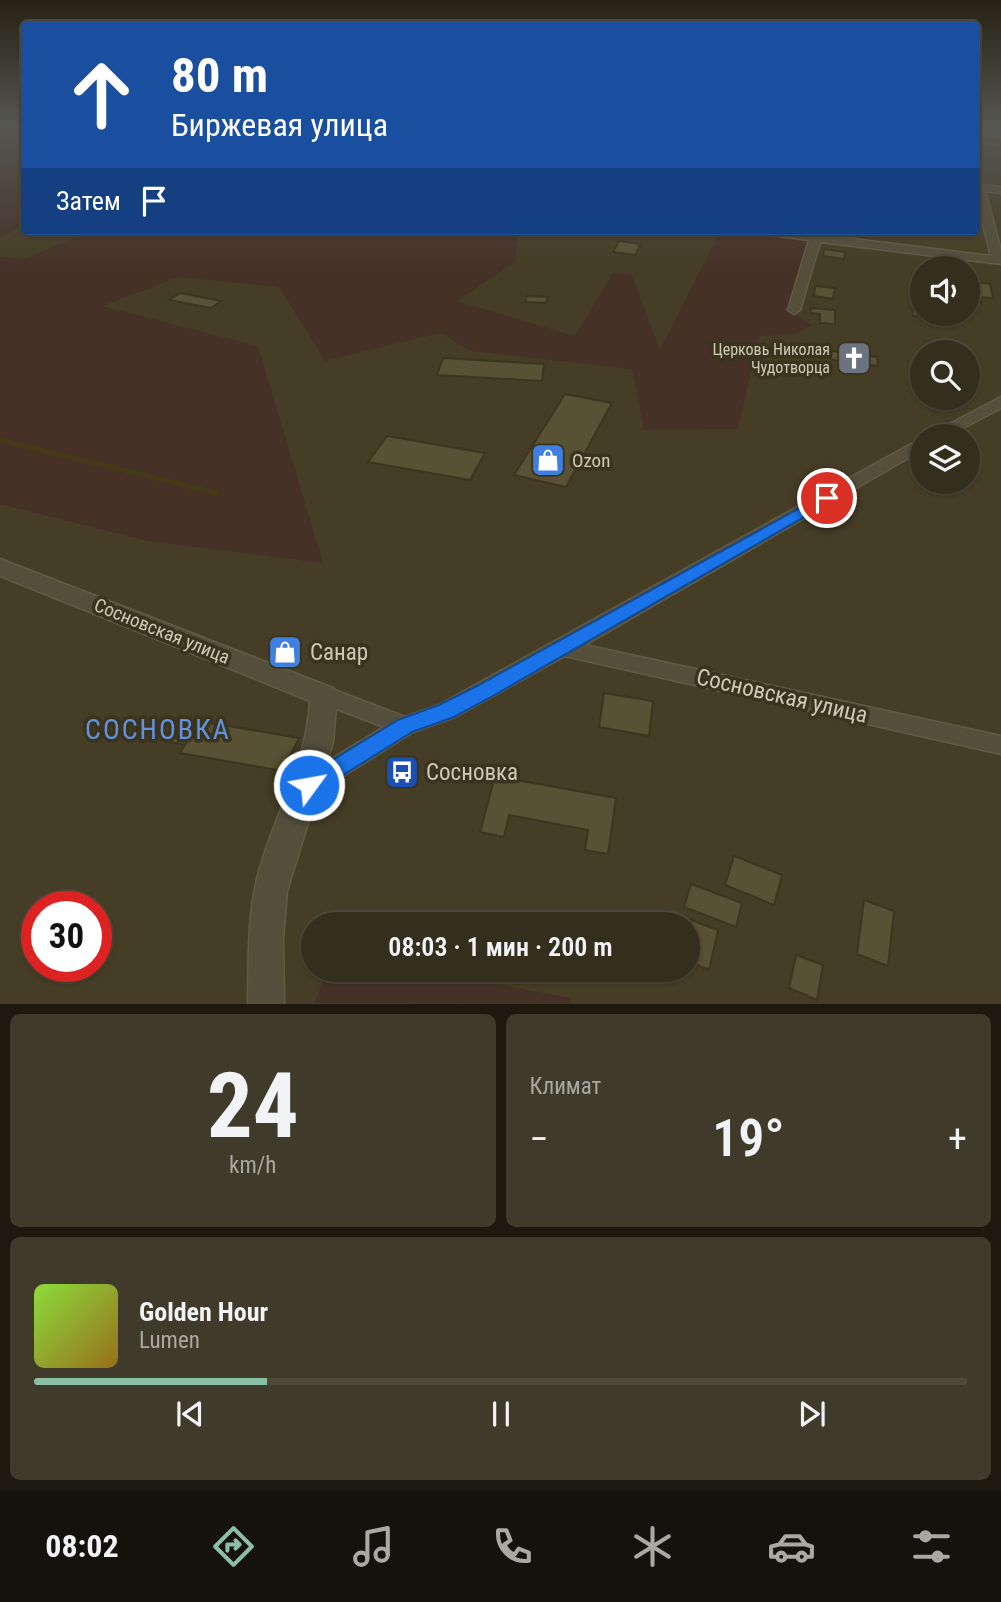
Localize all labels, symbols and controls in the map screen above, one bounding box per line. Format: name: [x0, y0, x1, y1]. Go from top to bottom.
text: 80 m: [171, 47, 268, 104]
icon: ahead: [56, 49, 147, 140]
text: Биржевая улица: [171, 106, 388, 144]
icon: arrive: [135, 182, 173, 220]
text: Затем: [56, 186, 121, 216]
map controls: [910, 256, 980, 494]
button: sound: [910, 256, 980, 326]
church icon: Церковь Николая Чудотворца: [835, 339, 873, 377]
place label: Церковь Николая Чудотворца: [712, 340, 830, 377]
button: search: [910, 340, 980, 410]
button: layers: [910, 424, 980, 494]
shop icon: Ozon: [529, 441, 567, 479]
place label: Ozon: [572, 449, 610, 472]
pin: [797, 468, 857, 528]
icon: arrive: [808, 479, 846, 517]
street label: Сосновская улица: [91, 593, 233, 669]
shop icon: Санар: [266, 633, 304, 671]
place label: Санар: [310, 639, 368, 666]
street label: Сосновская улица: [694, 663, 870, 729]
district label: СОСНОВКА: [85, 713, 231, 746]
position arrow: [272, 748, 346, 822]
bus stop icon: Сосновка: [383, 753, 421, 791]
place label: Сосновка: [426, 759, 518, 786]
speed limit sign: 30: [21, 891, 112, 982]
text: 08:03 · 1 мин · 200 m: [388, 932, 613, 962]
text: 24: [207, 1053, 299, 1159]
text: Климат: [530, 1073, 601, 1100]
text: 19°: [712, 1108, 784, 1169]
text: −: [530, 1117, 549, 1161]
text: +: [948, 1117, 967, 1161]
text: km/h: [229, 1152, 276, 1179]
text: Golden Hour: [139, 1297, 268, 1327]
text: Lumen: [139, 1327, 200, 1354]
icon: previous: [171, 1395, 209, 1433]
icon: pause: [482, 1395, 520, 1433]
icon: next: [793, 1395, 831, 1433]
icon: directions: [209, 1522, 258, 1571]
icon: music: [349, 1522, 398, 1571]
icon: phone: [488, 1522, 537, 1571]
icon: climate: [628, 1522, 677, 1571]
icon: car: [767, 1522, 816, 1571]
icon: filters: [907, 1522, 956, 1571]
text: 08:02: [45, 1527, 119, 1565]

